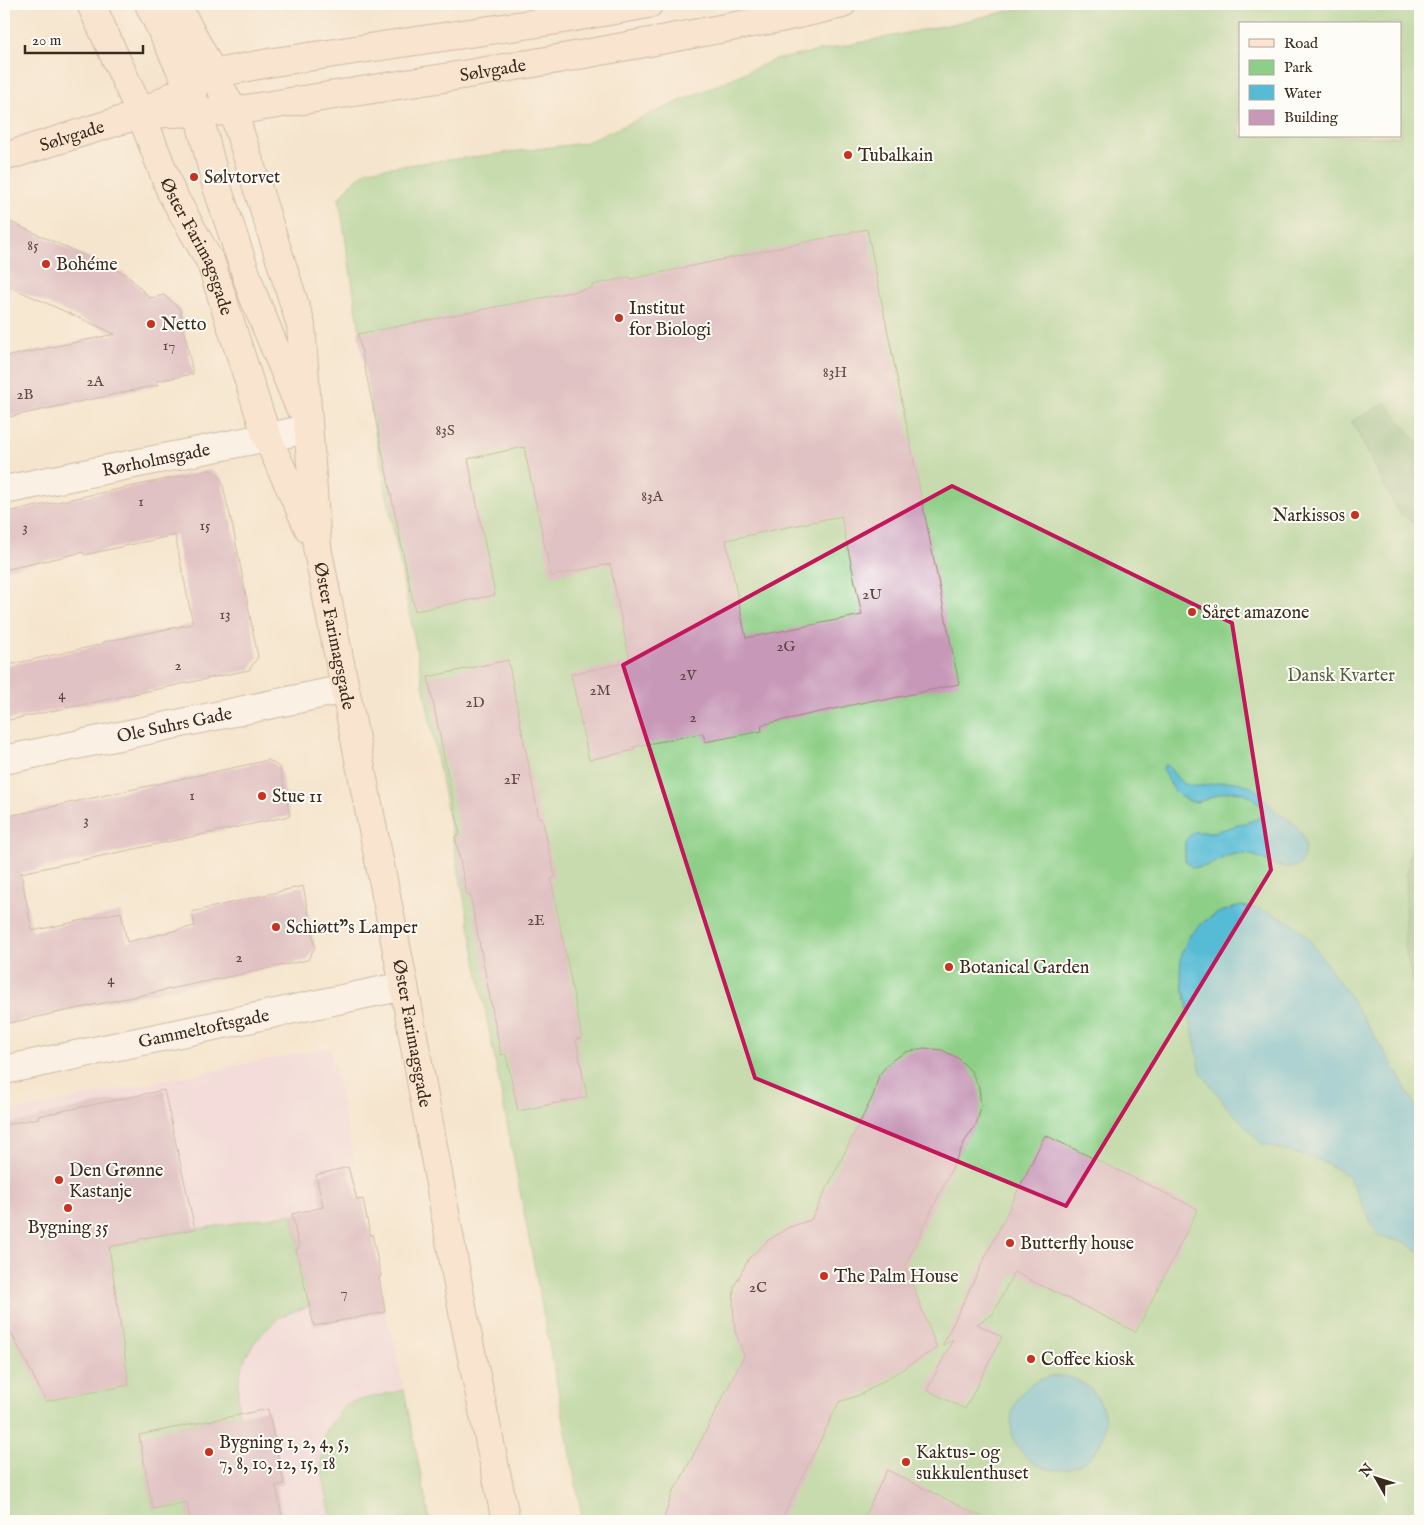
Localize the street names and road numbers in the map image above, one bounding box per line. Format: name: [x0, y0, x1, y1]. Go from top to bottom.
street label: Sølvgade: [458, 55, 528, 88]
street label: Sølvgade: [37, 116, 108, 158]
street label: Øster Farimagsgade: [154, 175, 237, 318]
street label: Rørholmsgade: [100, 439, 212, 483]
street label: Øster Farimagsgade: [307, 560, 359, 712]
street label: Ole Suhrs Gade: [115, 703, 234, 749]
street label: Øster Farimagsgade: [386, 958, 436, 1109]
street label: Gammeltoftsgade: [136, 1005, 272, 1054]

